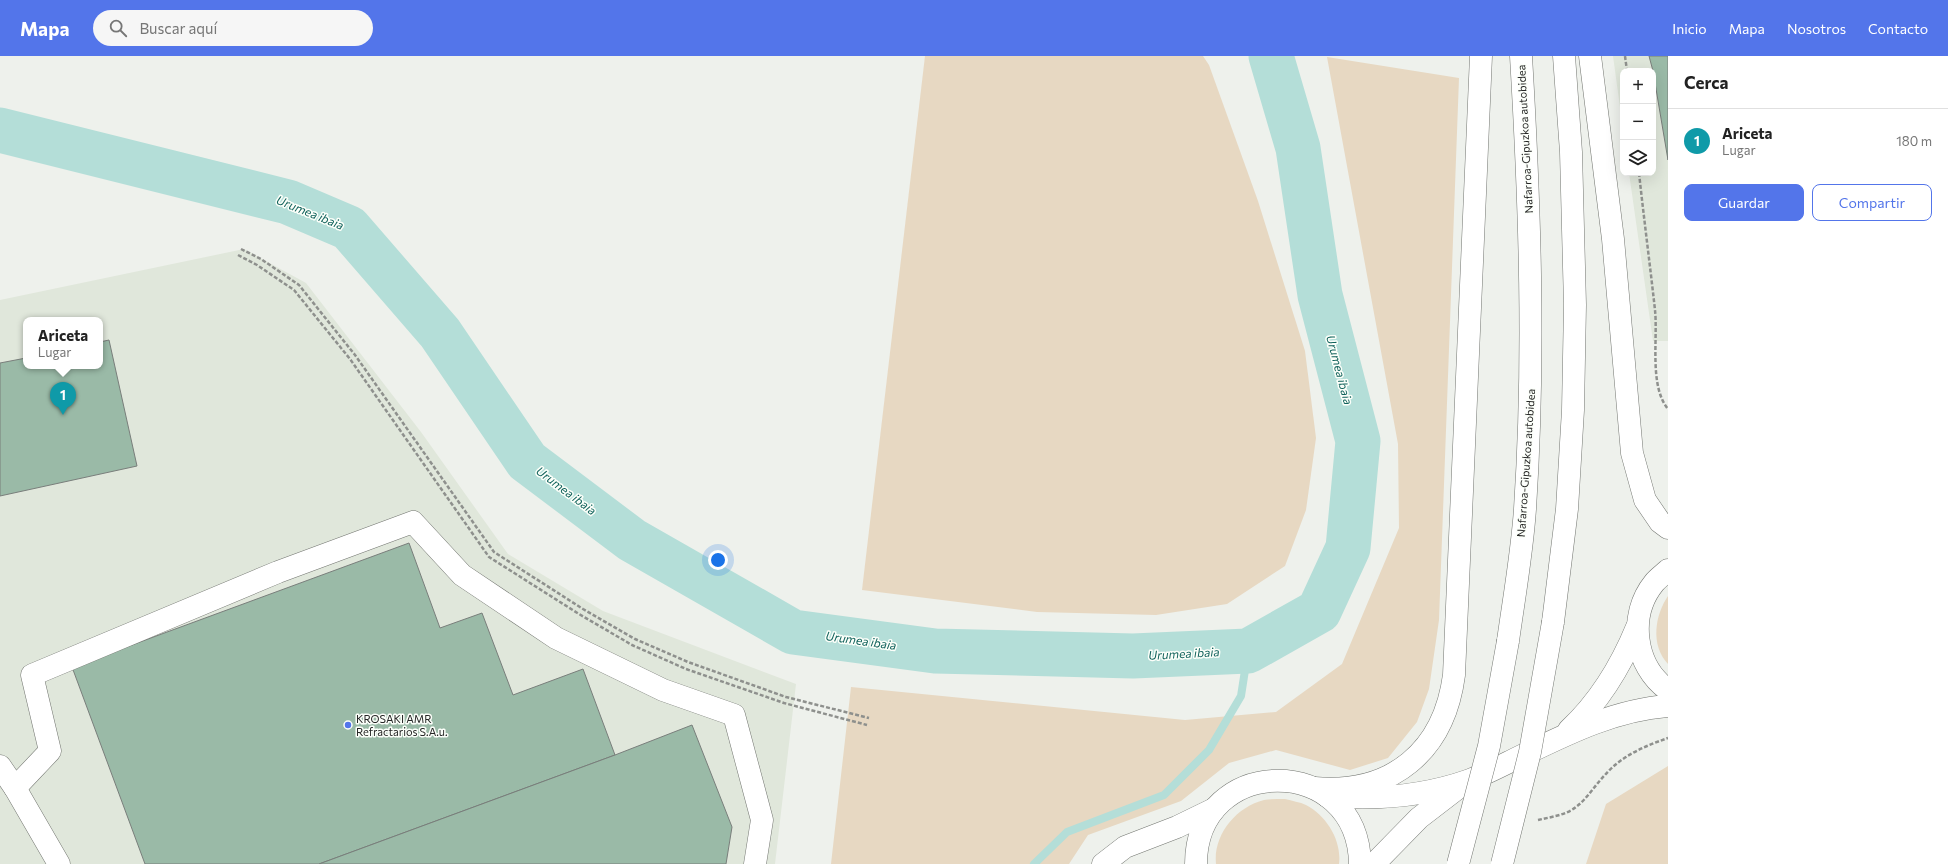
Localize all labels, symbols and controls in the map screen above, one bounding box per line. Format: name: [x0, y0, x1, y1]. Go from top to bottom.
search box: [93, 10, 373, 46]
text: Mapa: [20, 17, 69, 40]
icon: search: [107, 17, 129, 39]
text: Buscar aquí: [139, 19, 217, 37]
text: Inicio: [1672, 20, 1707, 37]
text: Mapa: [1729, 20, 1765, 37]
text: Nosotros: [1787, 20, 1846, 37]
text: Contacto: [1868, 20, 1928, 37]
street label: Nafarroa-Gipuzkoa autobidea: [1514, 64, 1535, 214]
map controls: [1620, 68, 1656, 176]
button: +: [1620, 68, 1656, 104]
text: Cerca: [1684, 72, 1729, 93]
button: −: [1620, 104, 1656, 140]
text: Ariceta: [1722, 124, 1773, 142]
text: 1: [1694, 133, 1700, 149]
text: 180 m: [1896, 133, 1932, 149]
button: layers: [1620, 140, 1656, 176]
text: Lugar: [1722, 142, 1756, 158]
button: Guardar: [1684, 184, 1804, 221]
button: Compartir: [1812, 184, 1932, 221]
water label: Urumea ibaia: [275, 192, 346, 232]
popup: [23, 317, 103, 369]
text: Ariceta: [38, 326, 88, 344]
water label: Urumea ibaia: [1324, 333, 1356, 406]
text: Lugar: [38, 344, 71, 360]
pin: 1: [50, 382, 76, 415]
street label: Nafarroa-Gipuzkoa autobidea: [1514, 388, 1537, 538]
water label: Urumea ibaia: [534, 463, 599, 517]
your location: [708, 550, 728, 570]
water label: Urumea ibaia: [825, 628, 897, 652]
water label: Urumea ibaia: [1148, 644, 1220, 662]
place label: KROSAKI AMR Refractarios S.A.u.: [356, 712, 448, 738]
marker: KROSAKI AMR Refractarios S.A.u.: [343, 720, 353, 730]

